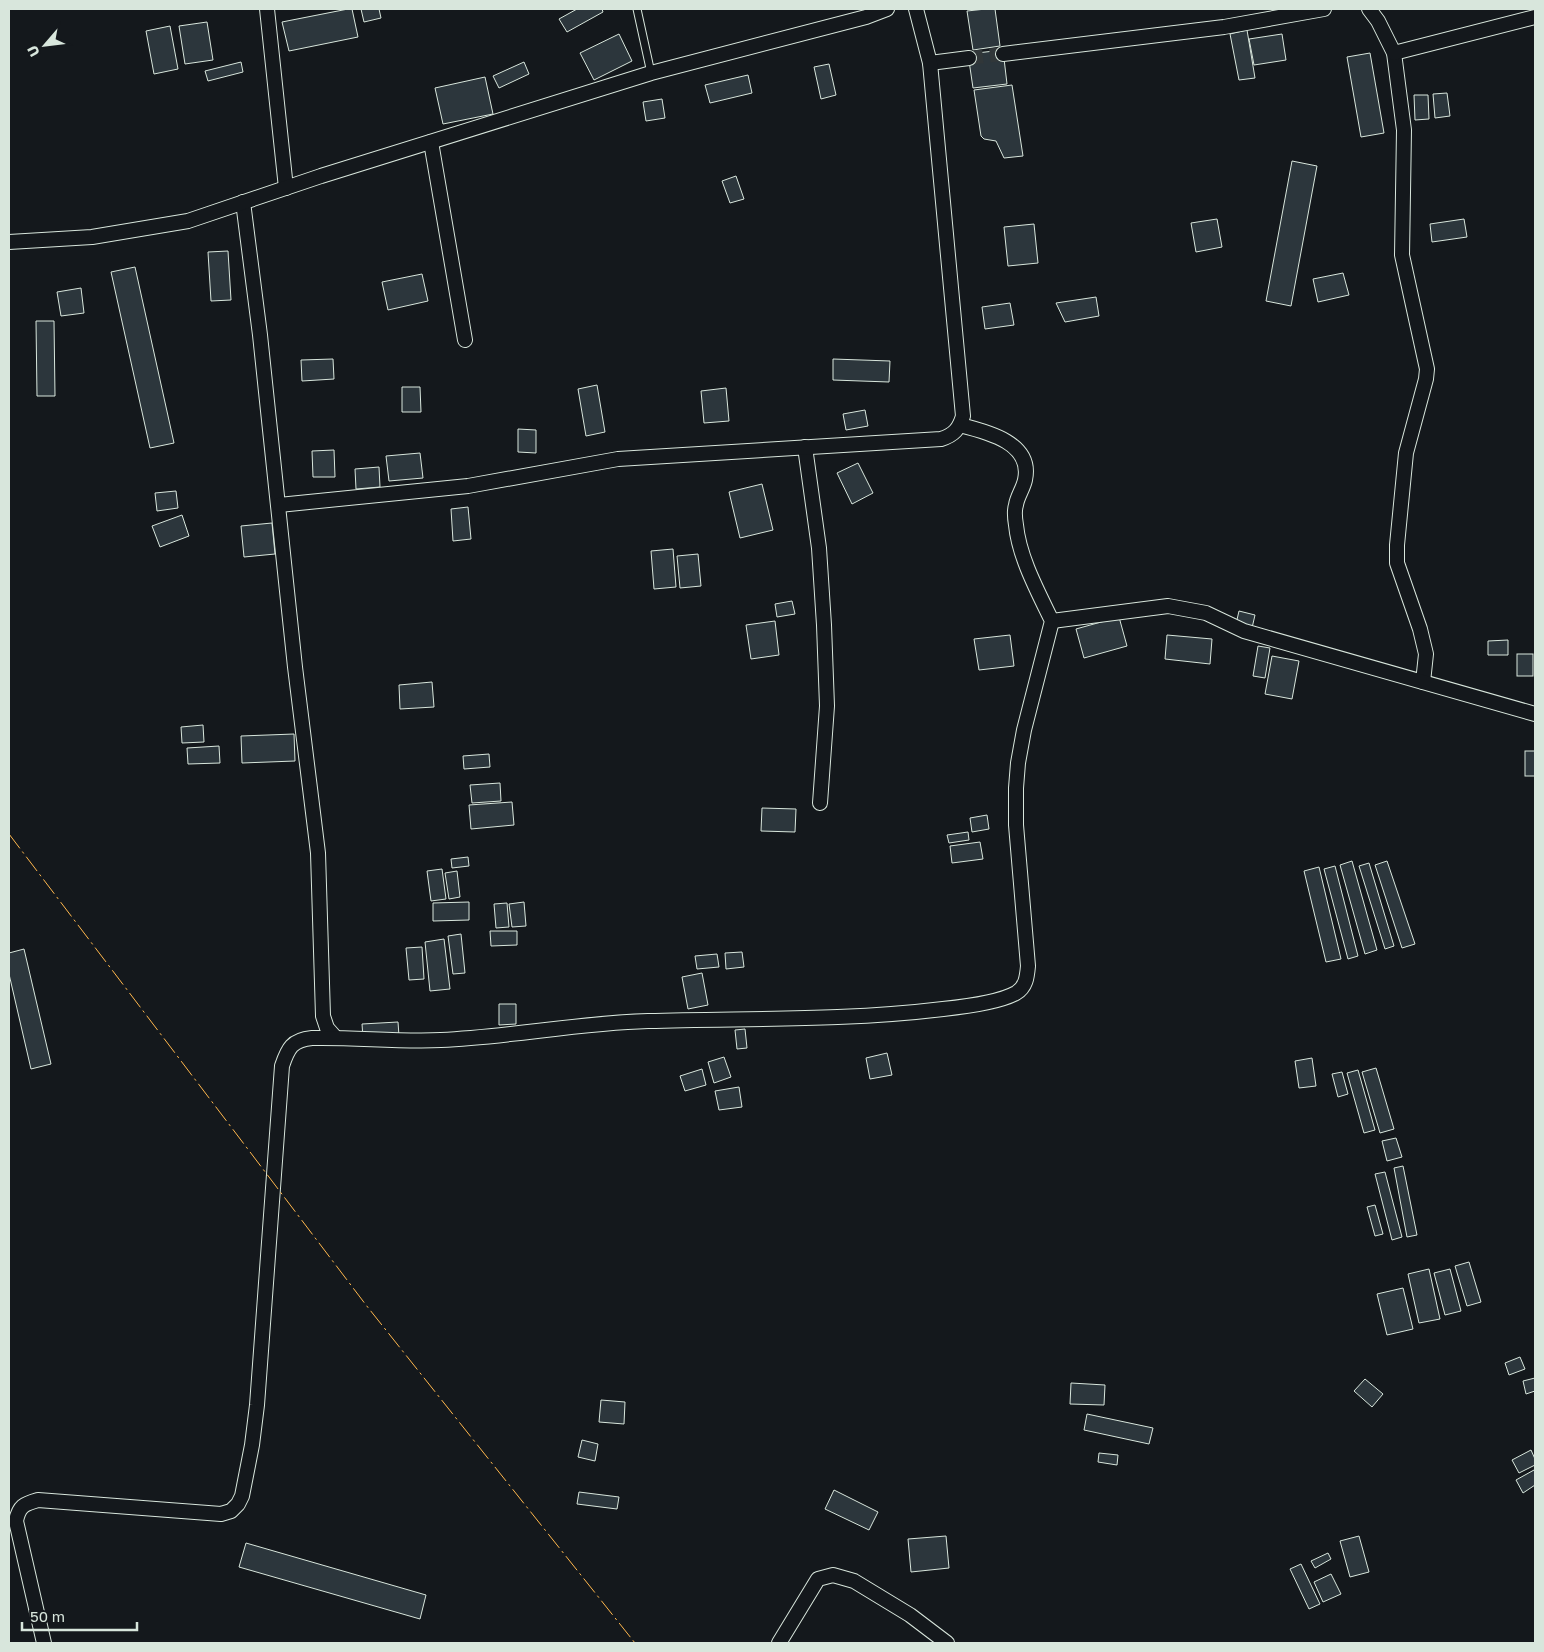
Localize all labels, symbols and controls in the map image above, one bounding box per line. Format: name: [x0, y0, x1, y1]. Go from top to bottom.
north arrow: [20, 20, 70, 70]
text: U: [23, 43, 43, 60]
scale bar: [22, 1600, 138, 1632]
text: 50 m: [30, 1607, 65, 1625]

